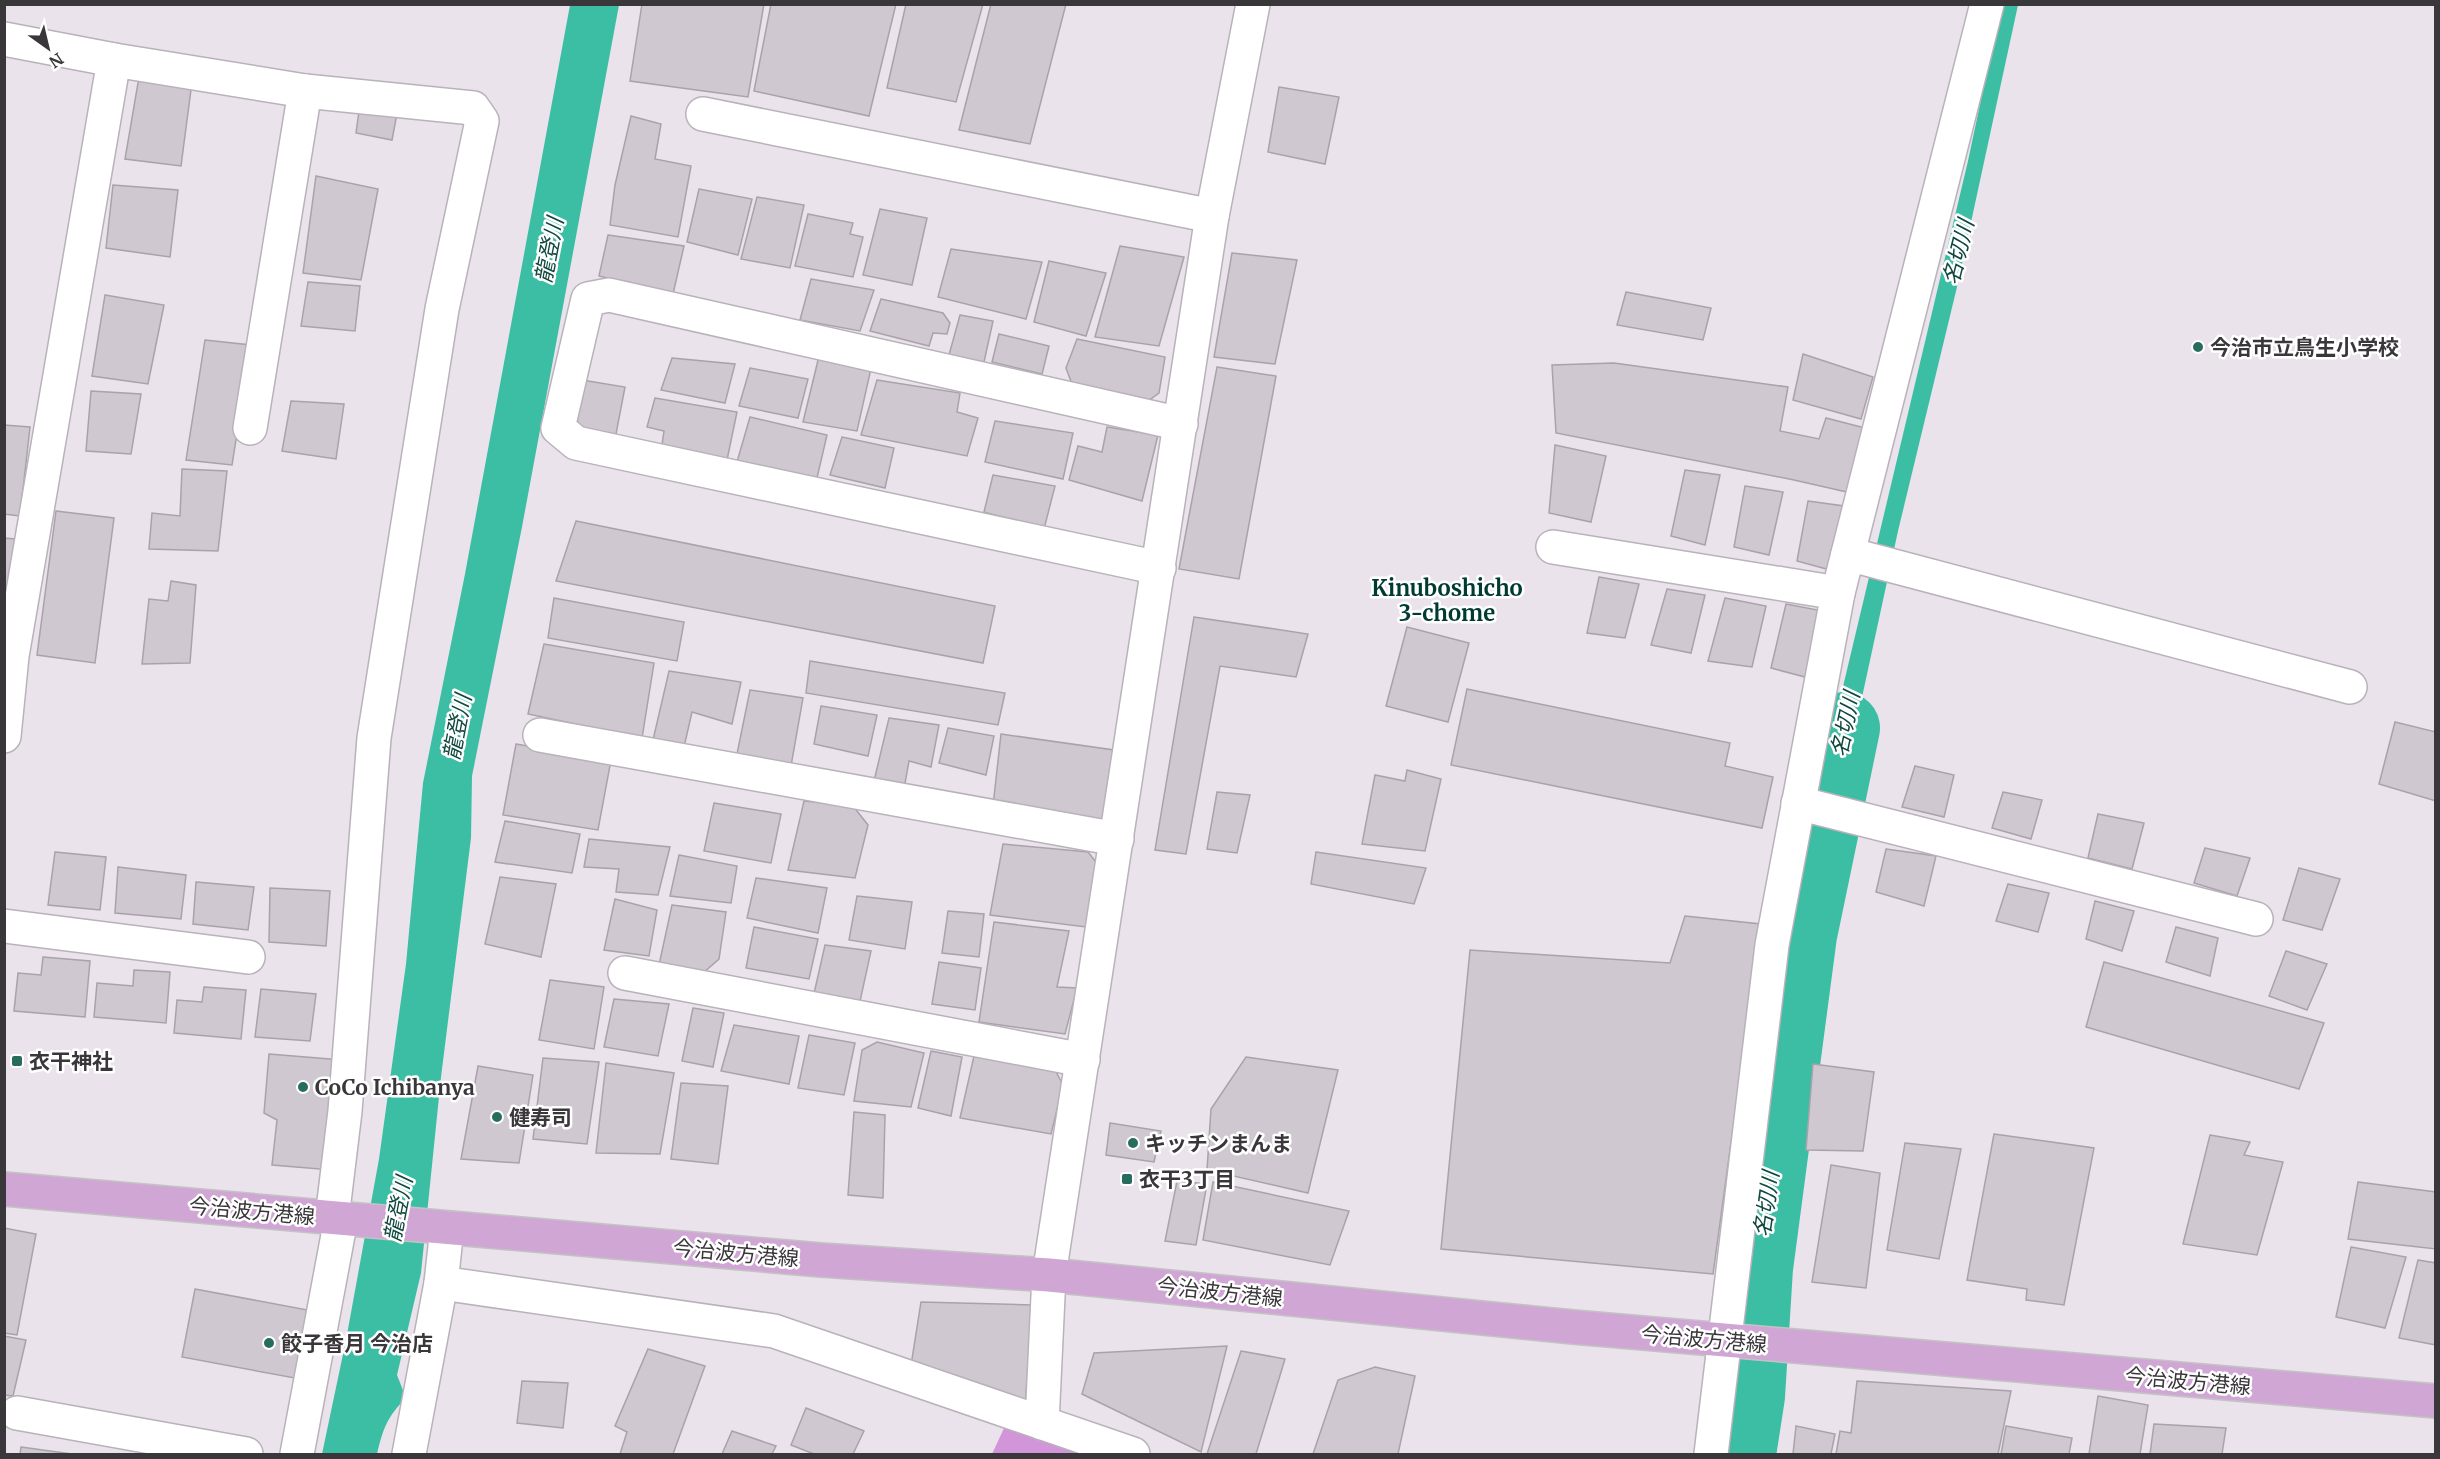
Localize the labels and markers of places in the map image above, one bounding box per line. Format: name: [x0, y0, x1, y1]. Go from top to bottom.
place label: 今治市立鳥生小学校: [2210, 334, 2399, 361]
marker: 今治市立鳥生小学校: [2191, 340, 2205, 354]
place label: 衣干神社: [29, 1048, 113, 1075]
marker: 衣干神社: [10, 1054, 24, 1068]
place label: CoCo Ichibanya: [315, 1074, 475, 1101]
marker: CoCo Ichibanya: [296, 1080, 310, 1094]
place label: 健寿司: [509, 1104, 572, 1131]
marker: 健寿司: [490, 1110, 504, 1124]
place label: キッチンまんま: [1145, 1130, 1292, 1157]
marker: キッチンまんま: [1126, 1136, 1140, 1150]
place label: 衣干3丁目: [1139, 1166, 1235, 1193]
marker: 衣干3丁目: [1120, 1172, 1134, 1186]
place label: 餃子香月 今治店: [281, 1330, 433, 1357]
marker: 餃子香月 今治店: [262, 1336, 276, 1350]

